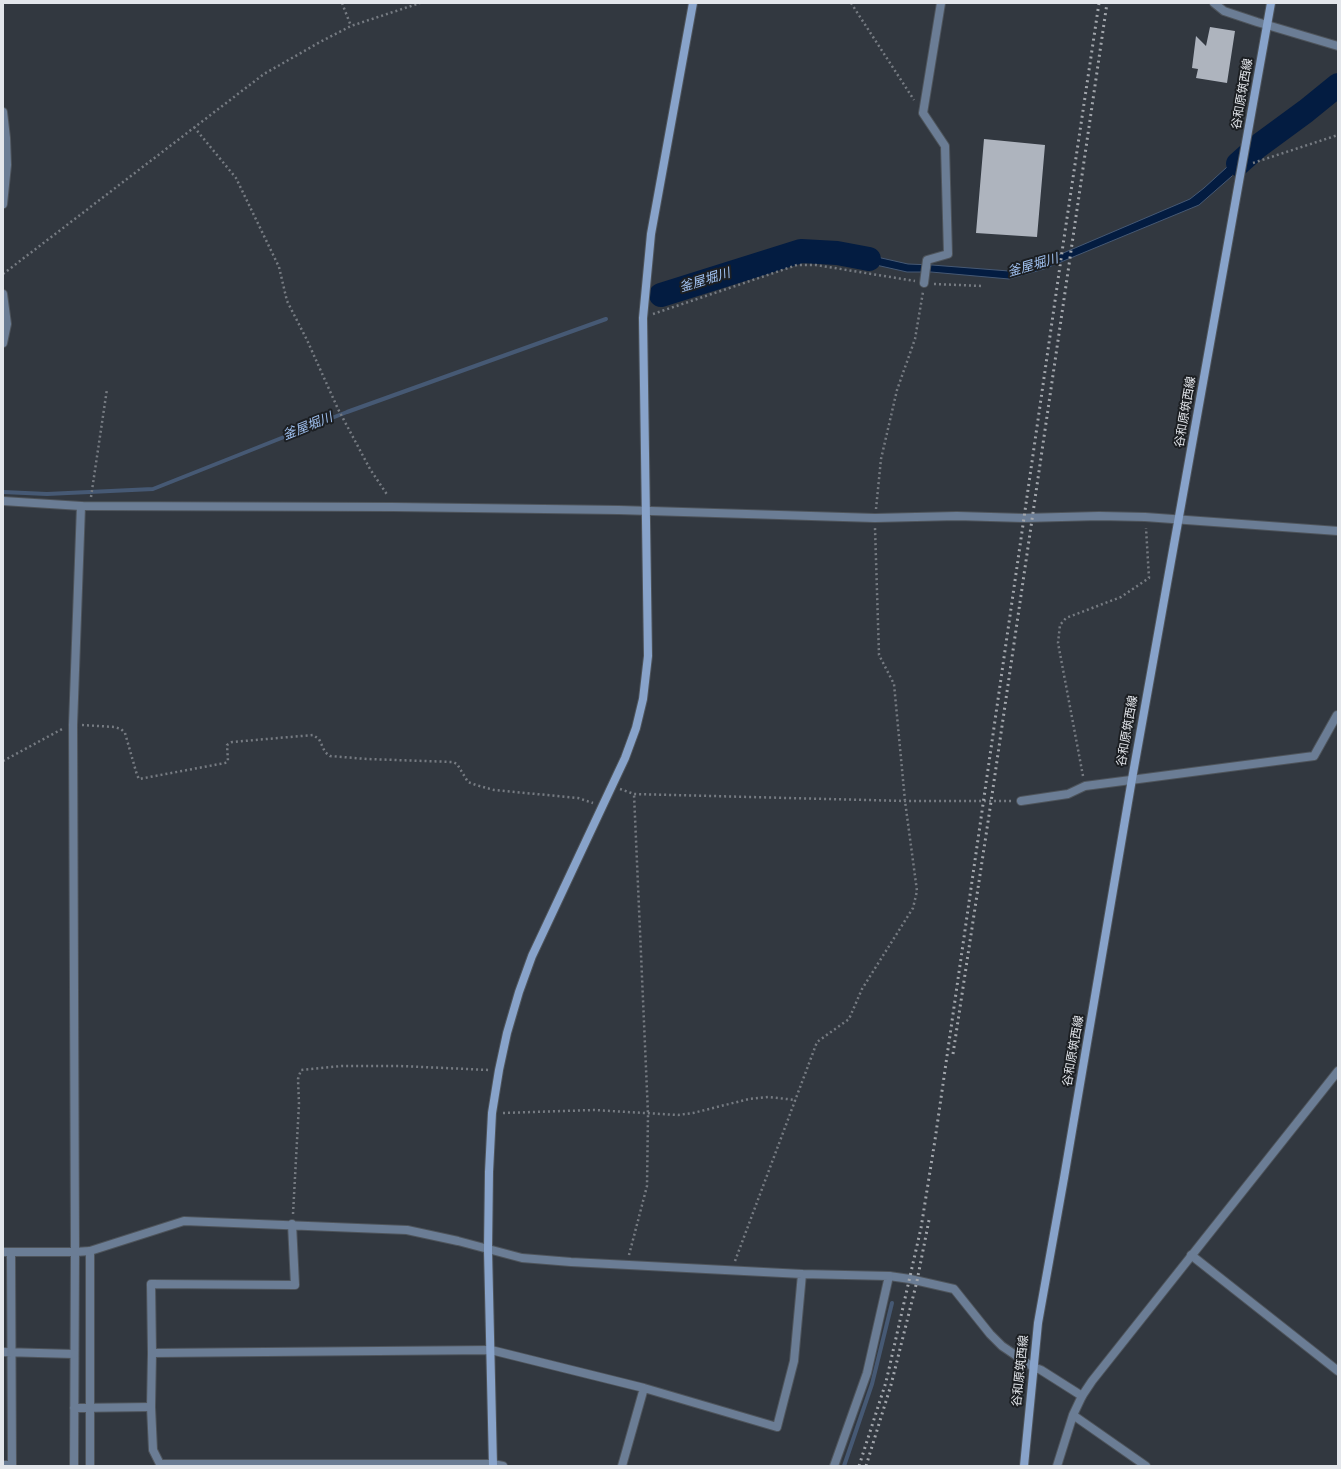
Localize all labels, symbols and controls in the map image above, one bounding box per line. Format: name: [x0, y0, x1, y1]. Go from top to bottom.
street label: 谷和原筑西線: [1230, 57, 1256, 131]
water label: 釜屋堀川: [1006, 251, 1060, 281]
water label: 釜屋堀川: [678, 266, 732, 296]
street label: 谷和原筑西線: [1173, 375, 1199, 449]
water label: 釜屋堀川: [281, 410, 335, 444]
street label: 谷和原筑西線: [1115, 694, 1141, 768]
street label: 谷和原筑西線: [1061, 1014, 1087, 1088]
street label: 谷和原筑西線: [1010, 1334, 1032, 1408]

